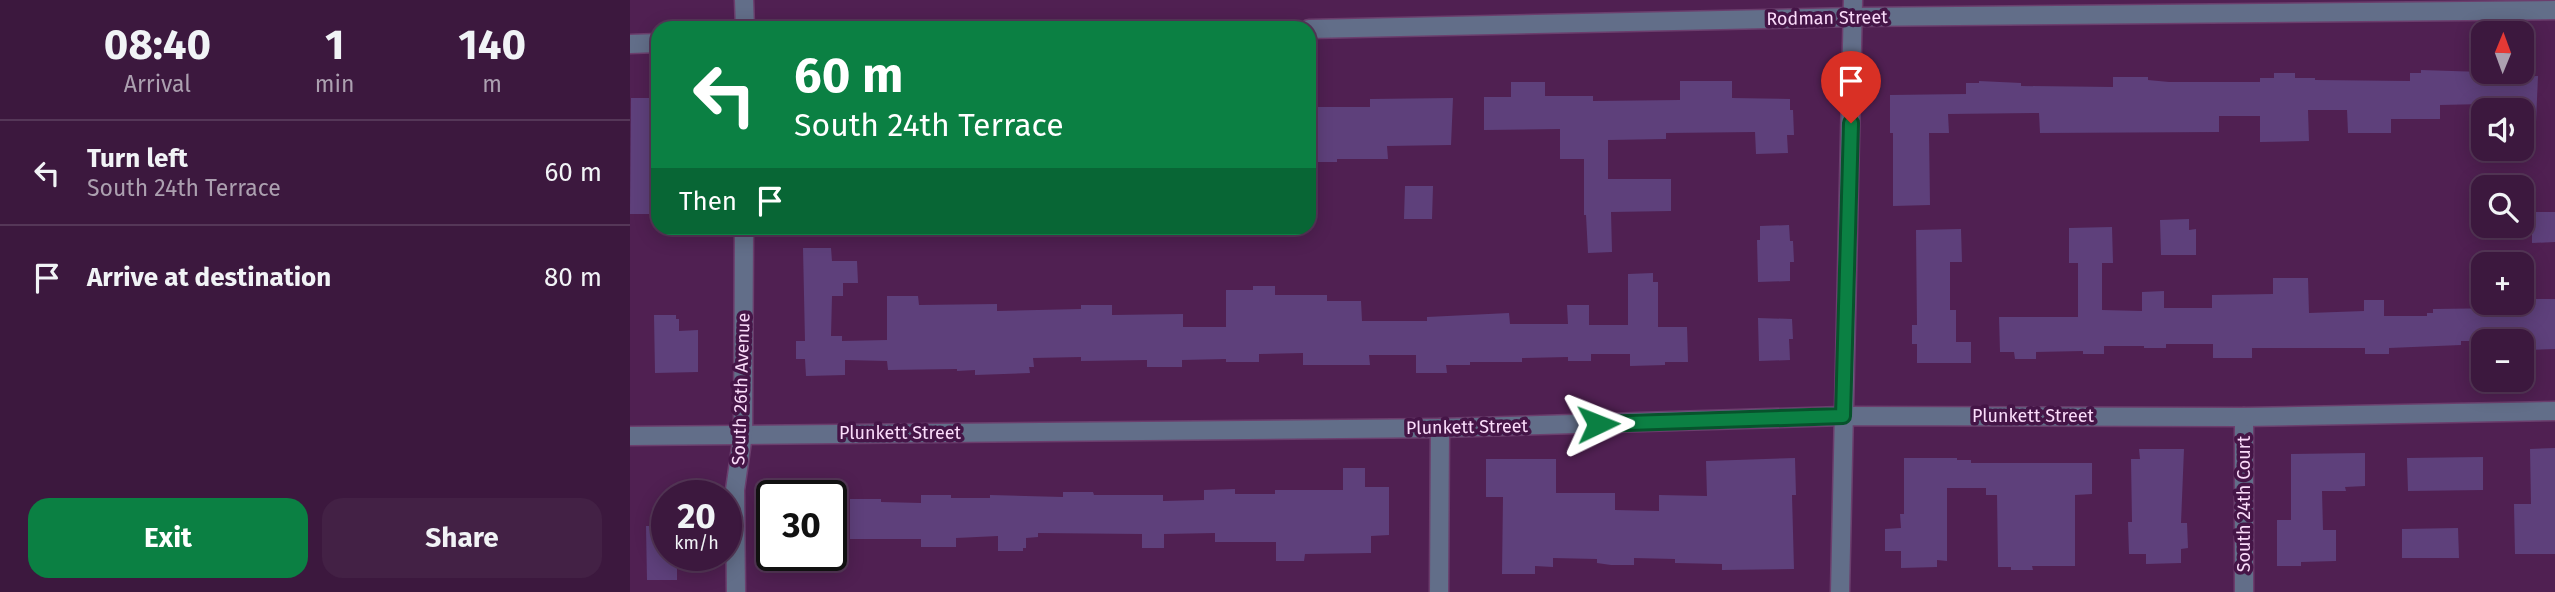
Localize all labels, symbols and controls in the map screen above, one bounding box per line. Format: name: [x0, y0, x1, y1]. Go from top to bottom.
street label: Rodman Street: [1766, 6, 1888, 30]
text: 08:40: [104, 20, 211, 70]
text: 1: [325, 20, 344, 70]
text: 140: [458, 20, 526, 70]
north arrow: [2471, 21, 2534, 84]
map controls: [2471, 21, 2534, 392]
text: 60 m: [794, 46, 903, 105]
icon: left: [679, 49, 770, 140]
pin: [1821, 51, 1881, 123]
icon: arrive: [1832, 62, 1870, 100]
text: Arrival: [124, 70, 191, 98]
text: min: [315, 70, 355, 98]
text: m: [482, 70, 502, 98]
button: sound: [2471, 98, 2534, 161]
text: South 24th Terrace: [794, 106, 1064, 144]
text: Turn left: [87, 143, 188, 174]
icon: left: [28, 154, 66, 192]
text: 60 m: [544, 157, 602, 188]
text: South 24th Terrace: [87, 174, 281, 202]
button: search: [2471, 175, 2534, 238]
icon: arrive: [751, 182, 789, 220]
text: Then: [679, 186, 737, 217]
button: +: [2471, 252, 2534, 315]
icon: arrive: [28, 259, 66, 297]
text: Arrive at destination: [87, 262, 331, 293]
text: 80 m: [544, 262, 602, 293]
street label: South 26th Avenue: [727, 312, 755, 466]
button: −: [2471, 329, 2534, 392]
position arrow: [1561, 387, 1635, 461]
street label: Plunkett Street: [1972, 405, 2095, 427]
street label: Plunkett Street: [1406, 415, 1529, 439]
street label: Plunkett Street: [839, 422, 962, 444]
street label: South 24th Court: [2233, 435, 2255, 572]
speed limit sign: 30: [756, 480, 847, 571]
text: 20: [677, 495, 716, 537]
button: Exit: [28, 498, 308, 578]
button: Share: [322, 498, 602, 578]
text: km/h: [674, 532, 719, 554]

